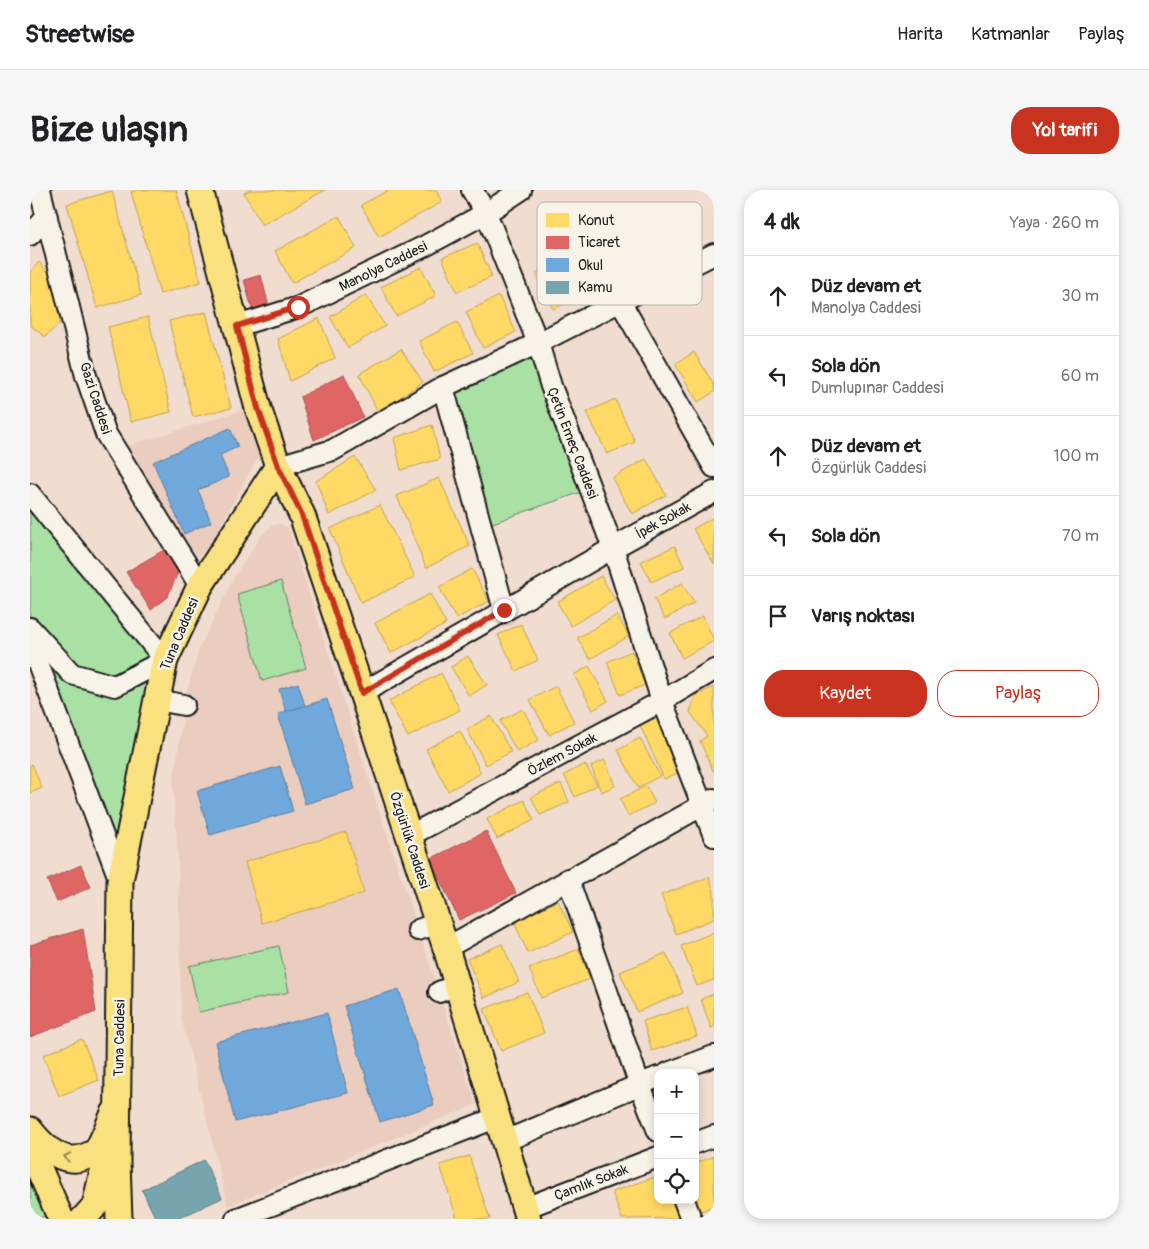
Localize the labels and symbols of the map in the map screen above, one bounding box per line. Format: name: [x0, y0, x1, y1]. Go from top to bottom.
legend: [537, 202, 702, 305]
text: Konut: [578, 212, 615, 229]
text: Ticaret: [578, 234, 620, 251]
street label: Manolya Caddesi: [336, 238, 430, 295]
text: Okul: [578, 257, 603, 274]
text: Kamu: [578, 279, 612, 296]
route start: [287, 296, 310, 319]
street label: Gazi Caddesi: [76, 360, 115, 436]
street label: Çetin Emeç Caddesi: [543, 385, 602, 501]
street label: İpek Sokak: [633, 498, 694, 542]
street label: Tuna Caddesi: [157, 595, 202, 673]
route end: [493, 599, 516, 622]
street label: Özlem Sokak: [524, 728, 600, 780]
street label: Özgürlük Caddesi: [386, 789, 434, 891]
street label: Tuna Caddesi: [110, 999, 129, 1077]
one-way arrow: [63, 1153, 71, 1163]
street label: Çamlık Sokak: [552, 1161, 631, 1204]

